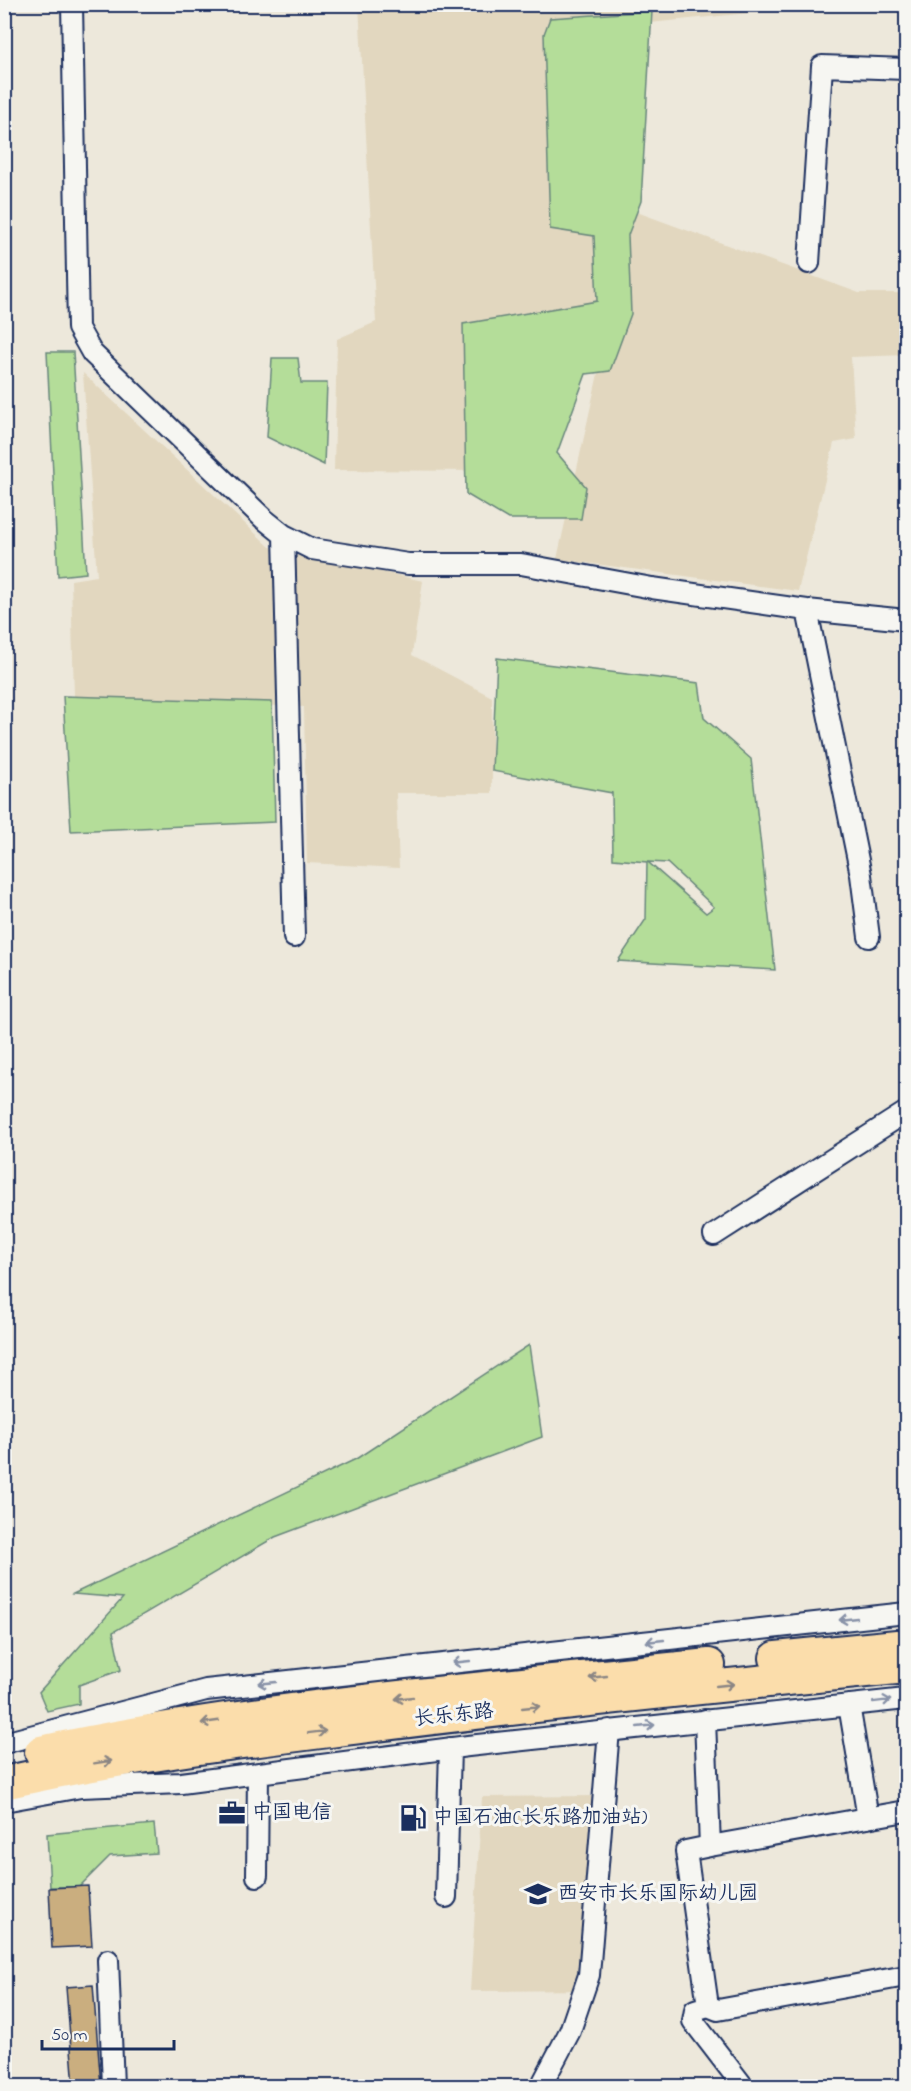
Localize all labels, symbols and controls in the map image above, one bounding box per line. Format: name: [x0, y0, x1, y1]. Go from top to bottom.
one-way arrow: [839, 1614, 859, 1625]
one-way arrow: [645, 1635, 665, 1646]
one-way arrow: [451, 1657, 471, 1668]
one-way arrow: [588, 1672, 608, 1683]
one-way arrow: [257, 1678, 277, 1689]
one-way arrow: [715, 1679, 734, 1690]
one-way arrow: [394, 1693, 414, 1704]
one-way arrow: [871, 1696, 891, 1707]
street label: 长乐东路: [413, 1697, 496, 1735]
one-way arrow: [521, 1701, 541, 1712]
one-way arrow: [201, 1716, 221, 1727]
one-way arrow: [636, 1720, 655, 1731]
one-way arrow: [306, 1727, 326, 1738]
one-way arrow: [92, 1757, 112, 1768]
office icon: 中国电信: [217, 1798, 247, 1828]
place label: 中国电信: [252, 1799, 332, 1828]
fuel station icon: 中国石油(长乐路加油站): [398, 1803, 428, 1833]
place label: 中国石油(长乐路加油站): [433, 1804, 647, 1833]
school or university icon: 西安市长乐国际幼儿园: [523, 1879, 553, 1909]
place label: 西安市长乐国际幼儿园: [558, 1880, 758, 1909]
scale bar: [42, 2013, 174, 2051]
text: 50 m: [51, 2023, 88, 2049]

